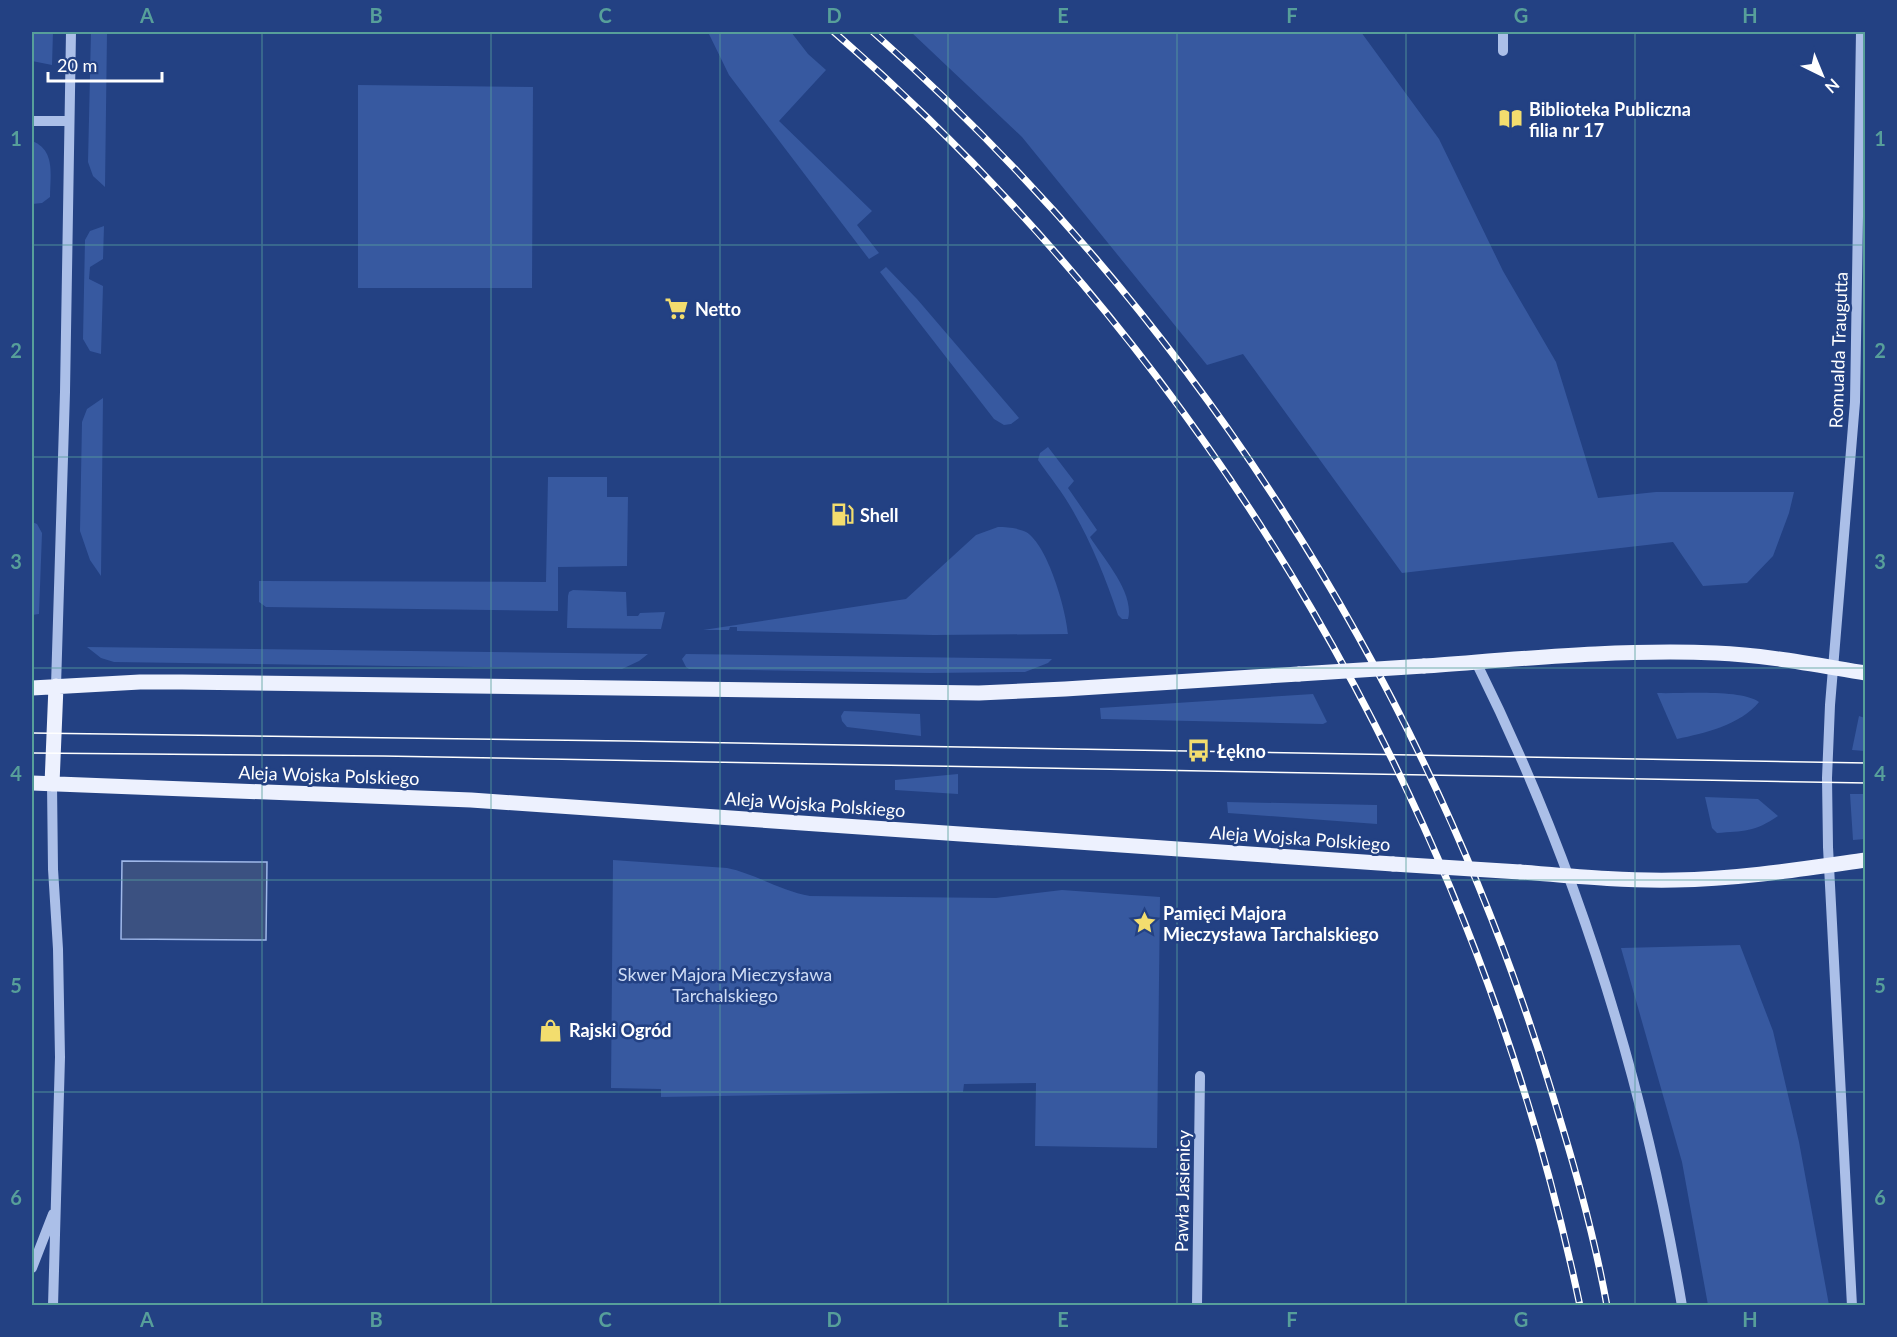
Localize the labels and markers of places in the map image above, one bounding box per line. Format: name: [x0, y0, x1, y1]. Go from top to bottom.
place label: Biblioteka Publiczna filia nr 17: [1529, 98, 1691, 141]
library icon: Biblioteka Publiczna filia nr 17: [1498, 106, 1524, 132]
supermarket icon: Netto: [664, 296, 690, 322]
place label: Netto: [695, 298, 741, 320]
fuel station icon: Shell: [829, 502, 855, 528]
place label: Shell: [860, 504, 898, 526]
bus stop icon: Łękno: [1186, 738, 1212, 764]
place label: Łękno: [1217, 740, 1266, 762]
place label: Pamięci Majora Mieczysława Tarchalskiego: [1163, 902, 1379, 945]
place icon: Pamięci Majora Mieczysława Tarchalskiego: [1132, 910, 1158, 936]
shop icon: Rajski Ogród: [538, 1017, 564, 1043]
place label: Rajski Ogród: [569, 1019, 672, 1041]

